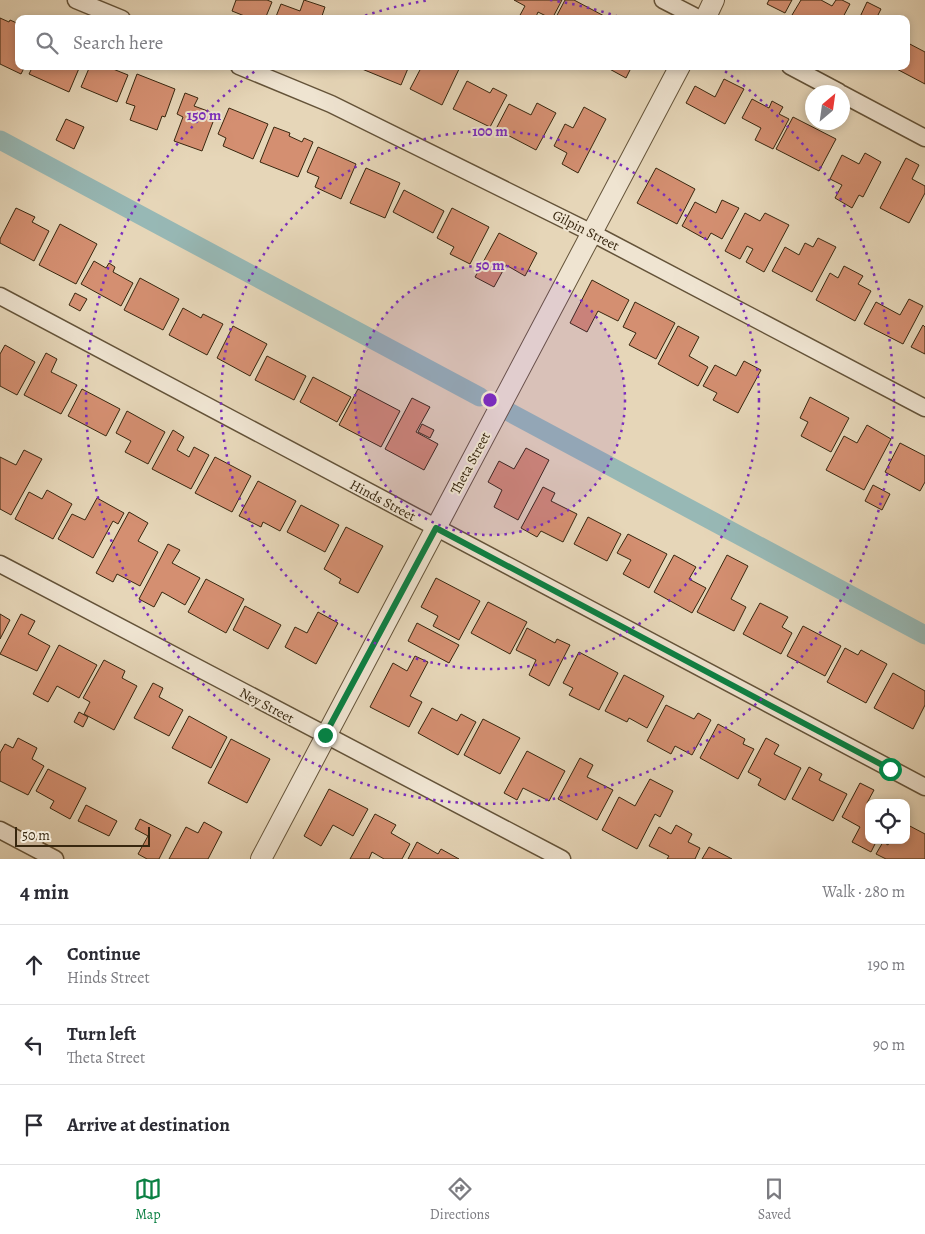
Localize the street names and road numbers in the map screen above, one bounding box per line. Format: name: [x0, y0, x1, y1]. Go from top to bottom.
street label: Gilpin Street: [549, 205, 623, 256]
street label: Theta Street: [446, 428, 495, 498]
street label: Hinds Street: [346, 475, 420, 526]
street label: Ney Street: [236, 683, 298, 728]

